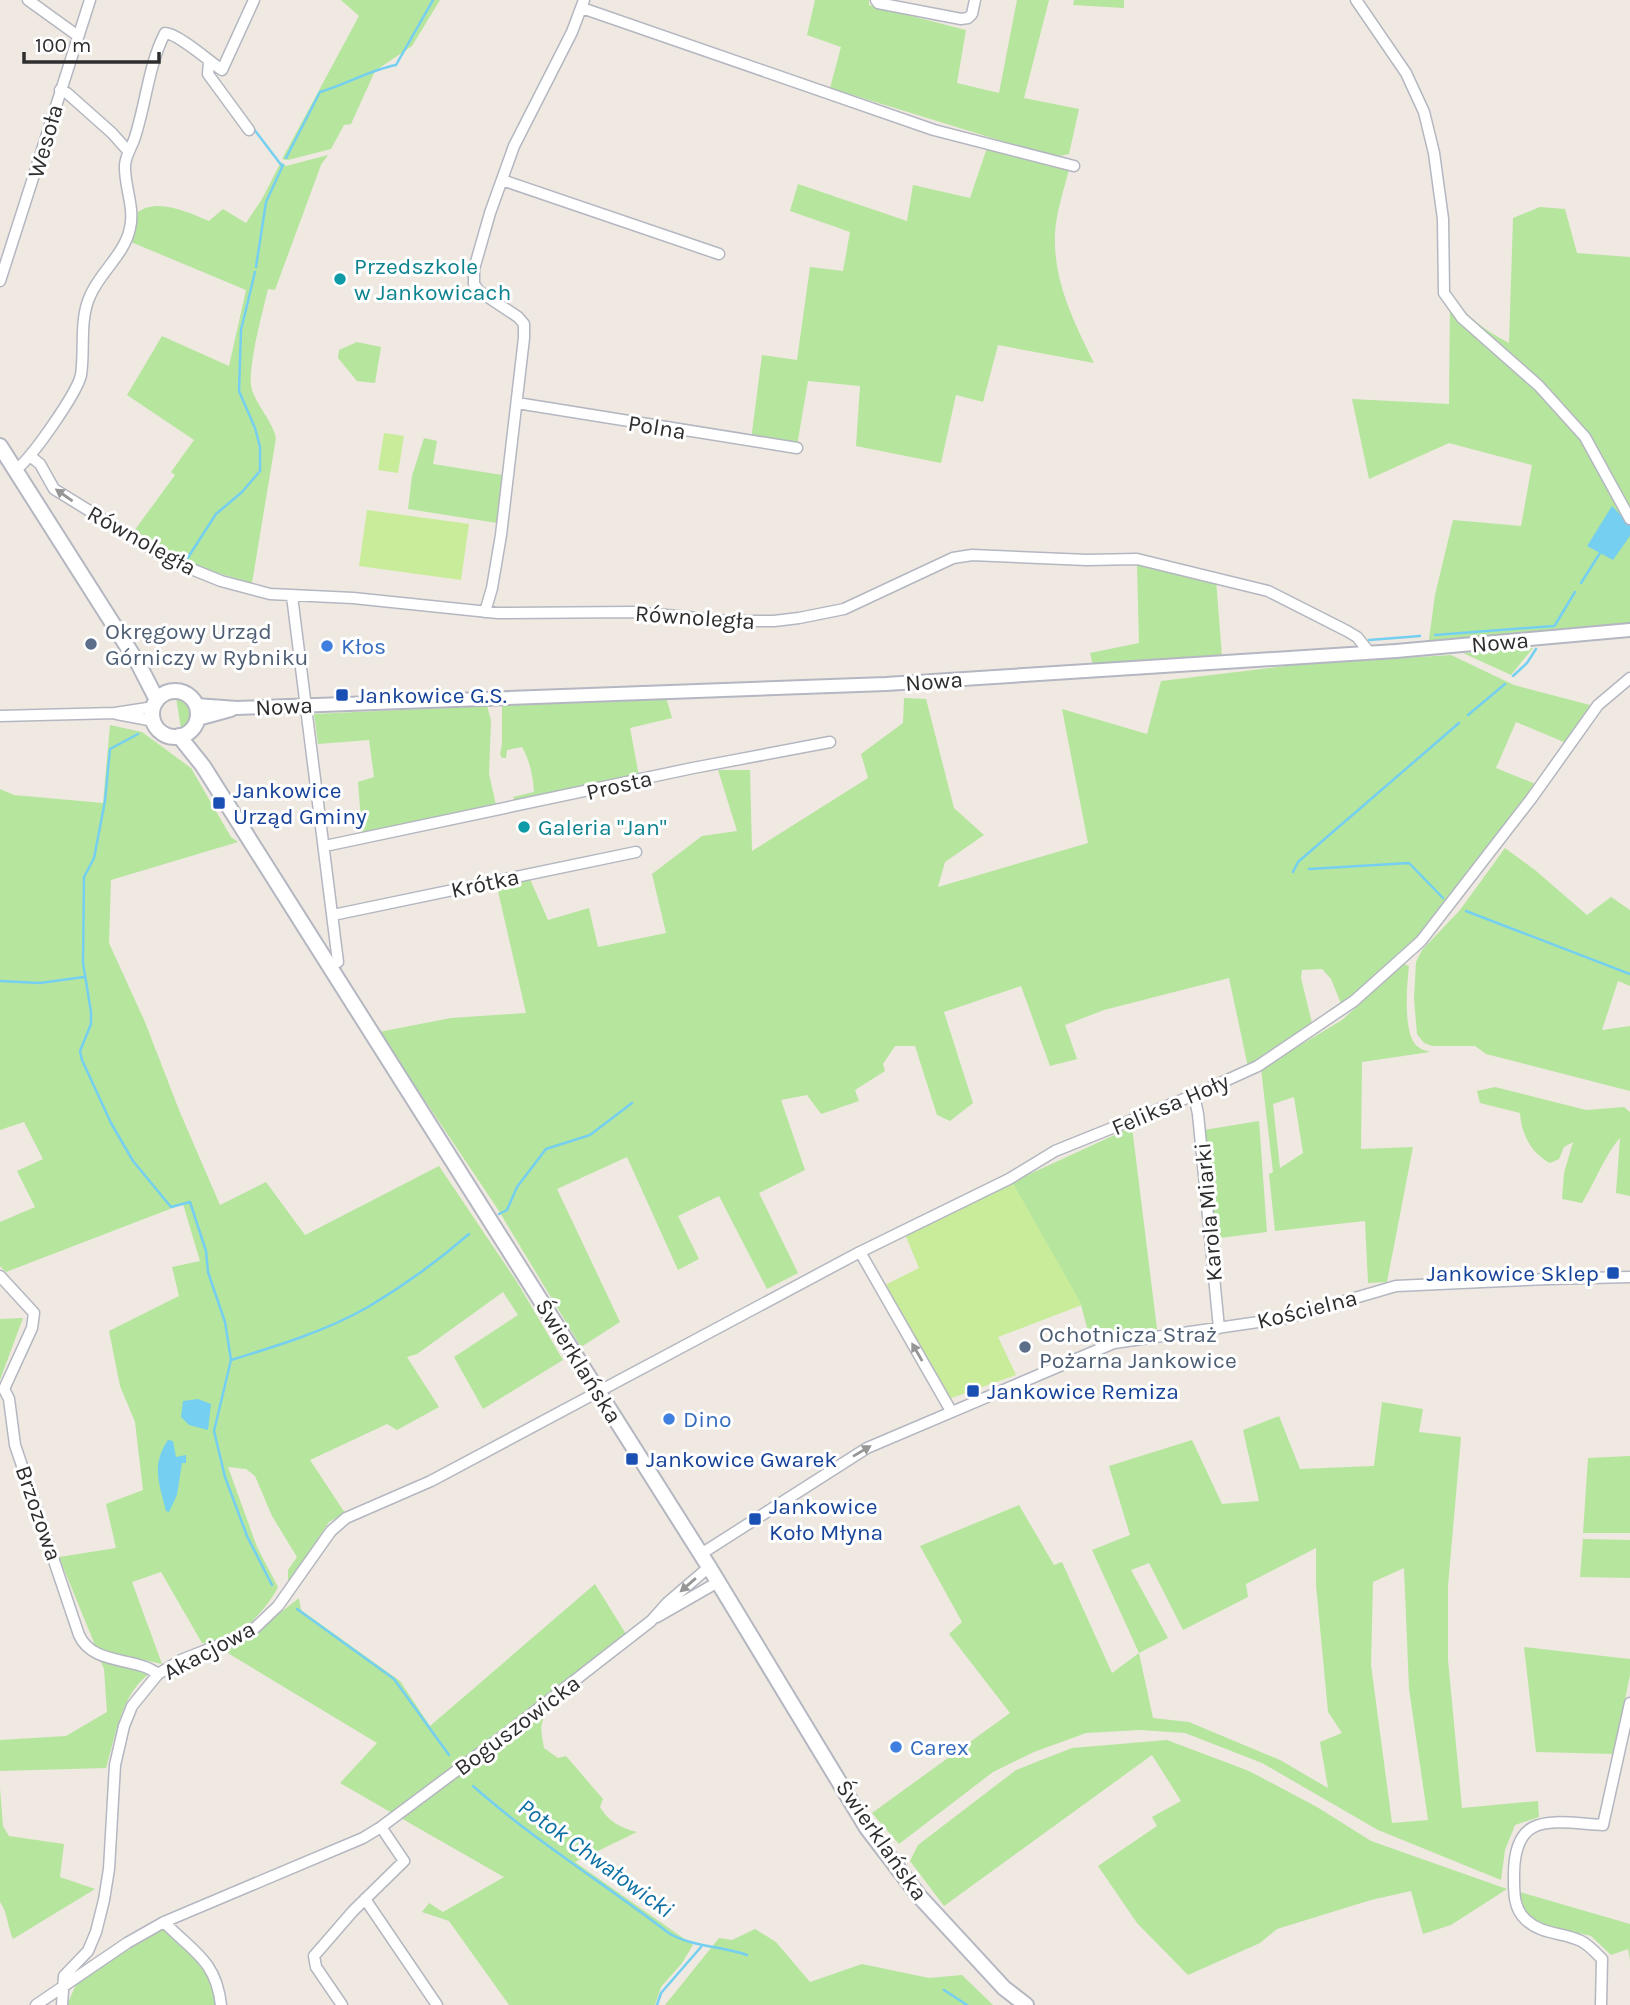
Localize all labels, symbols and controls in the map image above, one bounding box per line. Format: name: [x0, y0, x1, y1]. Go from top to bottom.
scale bar: [24, 21, 159, 65]
text: 100 m: [35, 33, 92, 57]
street label: Wesoła: [22, 101, 69, 181]
place label: Przedszkole w Jankowicach: [354, 253, 511, 306]
marker: Przedszkole w Jankowicach: [332, 271, 348, 287]
street label: Polna: [626, 410, 688, 445]
one-way arrow: [55, 488, 73, 502]
street label: Równoległa: [83, 500, 201, 581]
street label: Równoległa: [634, 600, 756, 635]
place label: Okręgowy Urząd Górniczy w Rybniku: [105, 618, 309, 671]
street label: Nowa: [1470, 627, 1530, 658]
place label: Kłos: [341, 633, 386, 660]
marker: Okręgowy Urząd Górniczy w Rybniku: [83, 636, 99, 652]
marker: Kłos: [319, 638, 335, 654]
street label: Nowa: [904, 666, 964, 697]
place label: Jankowice G.S.: [356, 682, 507, 709]
marker: Jankowice G.S.: [334, 687, 350, 703]
street label: Nowa: [255, 692, 314, 721]
street label: Prosta: [583, 765, 655, 806]
place label: Jankowice Urząd Gminy: [233, 777, 367, 830]
marker: Jankowice Urząd Gminy: [211, 795, 227, 811]
place label: Galeria "Jan": [538, 814, 667, 841]
marker: Galeria "Jan": [516, 819, 532, 835]
street label: Krótka: [448, 863, 522, 904]
street label: Feliksa Hoły: [1107, 1068, 1233, 1141]
street label: Karola Miarki: [1189, 1141, 1228, 1282]
place label: Jankowice Sklep: [1426, 1260, 1599, 1287]
marker: Jankowice Sklep: [1605, 1265, 1621, 1281]
street label: Kościelna: [1254, 1284, 1360, 1335]
street label: Świerklańska: [530, 1294, 627, 1428]
place label: Ochotnicza Straż Pożarna Jankowice: [1039, 1321, 1237, 1374]
marker: Ochotnicza Straż Pożarna Jankowice: [1017, 1339, 1033, 1355]
one-way arrow: [911, 1342, 923, 1361]
place label: Jankowice Remiza: [987, 1378, 1179, 1405]
marker: Jankowice Remiza: [965, 1383, 981, 1399]
place label: Dino: [683, 1406, 731, 1433]
marker: Dino: [661, 1411, 677, 1427]
one-way arrow: [852, 1445, 871, 1458]
place label: Jankowice Gwarek: [646, 1446, 837, 1473]
marker: Jankowice Gwarek: [624, 1451, 640, 1467]
street label: Brzozowa: [10, 1462, 67, 1564]
place label: Jankowice Koło Młyna: [769, 1493, 883, 1546]
marker: Jankowice Koło Młyna: [747, 1511, 763, 1527]
one-way arrow: [679, 1577, 697, 1593]
street label: Akacjowa: [159, 1615, 260, 1686]
street label: Boguszowicka: [449, 1669, 585, 1781]
place label: Carex: [910, 1734, 969, 1761]
marker: Carex: [888, 1739, 904, 1755]
street label: Świerklańska: [830, 1775, 933, 1906]
water label: Potok Chwałowicki: [513, 1792, 679, 1924]

